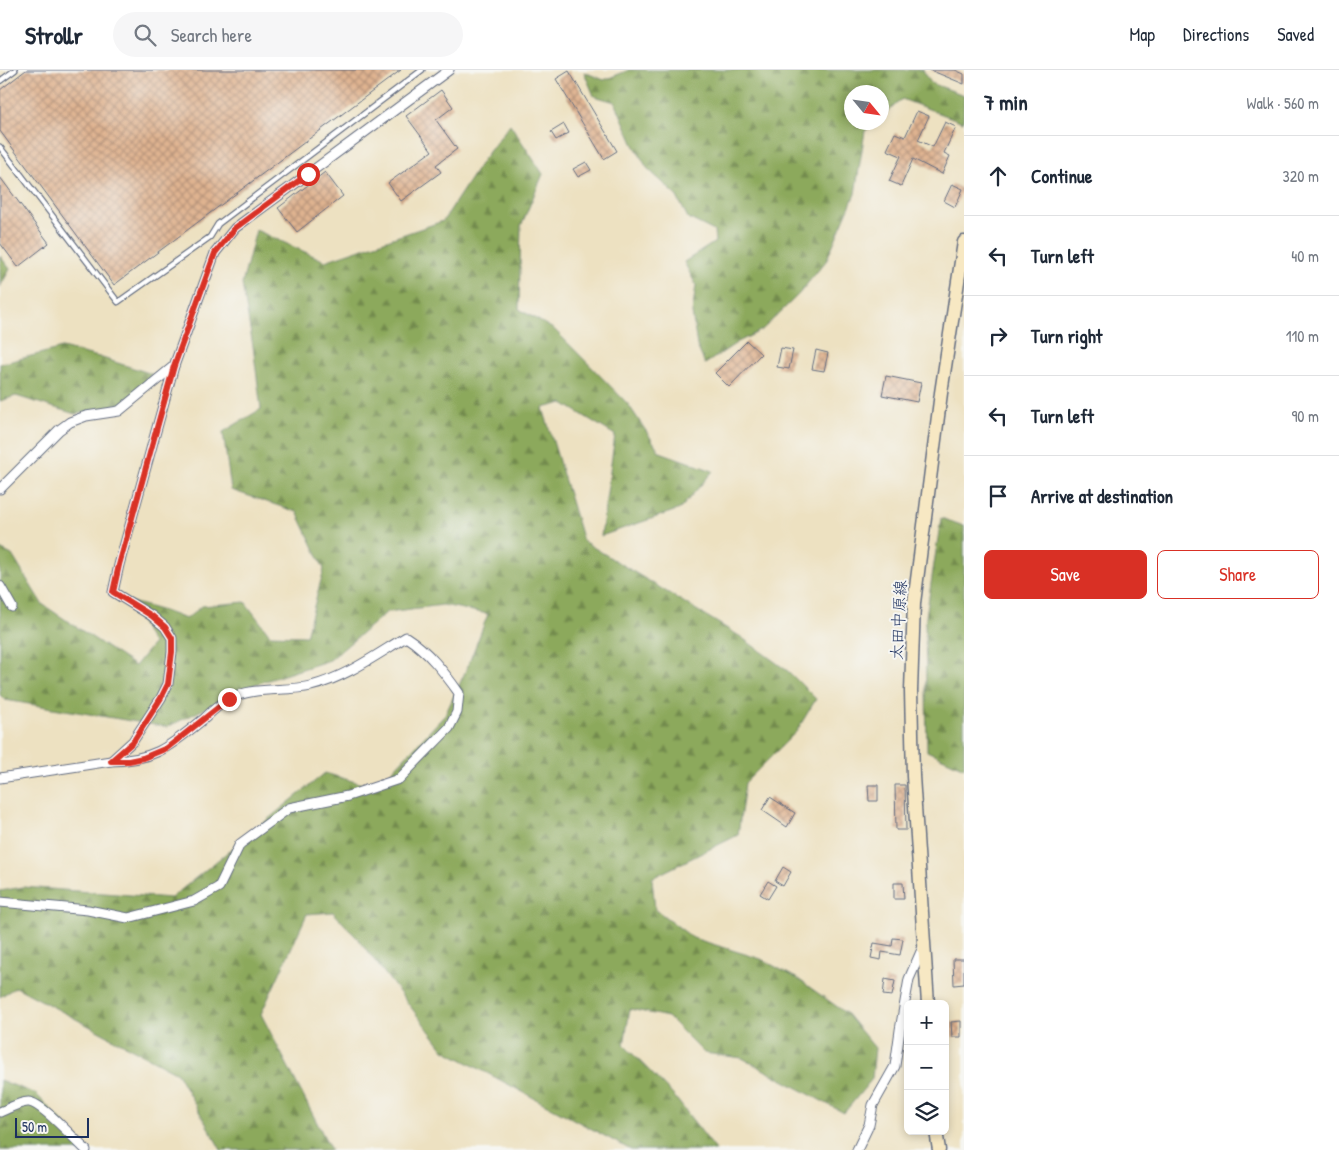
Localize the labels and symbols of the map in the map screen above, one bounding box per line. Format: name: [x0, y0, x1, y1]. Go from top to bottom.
north arrow: [844, 85, 889, 130]
route start: [297, 163, 320, 186]
street label: 太田中原線: [885, 579, 911, 661]
route end: [218, 688, 241, 711]
scale bar: [15, 1115, 89, 1138]

